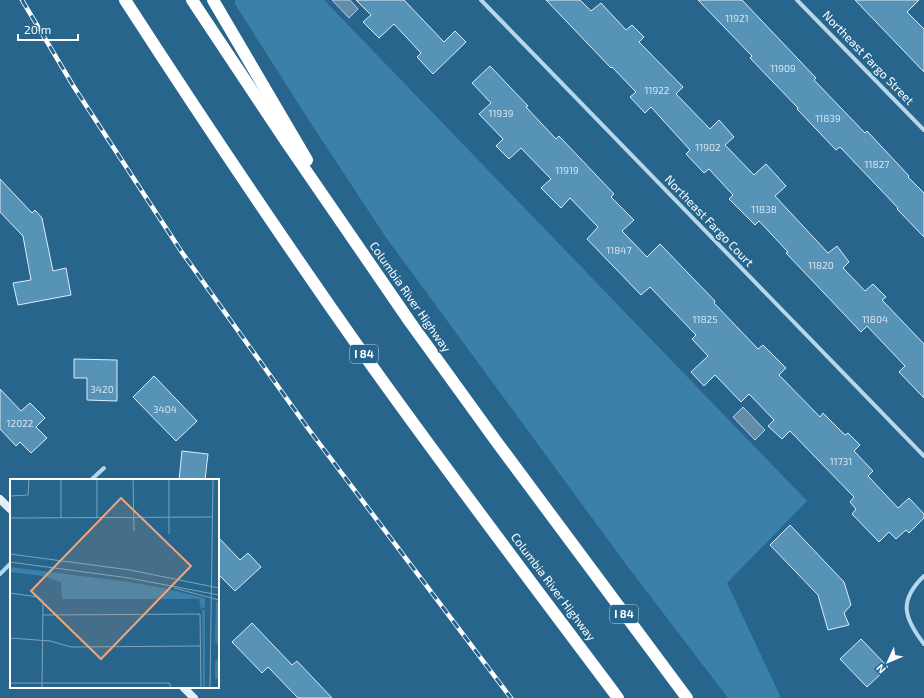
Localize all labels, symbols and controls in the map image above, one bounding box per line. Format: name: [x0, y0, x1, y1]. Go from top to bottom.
street label: Northeast Fargo Street: [820, 7, 917, 107]
house number: 11921: [725, 12, 749, 24]
scale bar: [18, 16, 78, 42]
text: 20 m: [24, 22, 51, 36]
house number: 11909: [770, 62, 796, 74]
house number: 11922: [645, 84, 670, 96]
house number: 11939: [489, 107, 514, 119]
house number: 11839: [815, 112, 841, 124]
house number: 11902: [695, 141, 721, 153]
house number: 11827: [865, 158, 889, 170]
house number: 11919: [555, 164, 579, 176]
street label: Northeast Fargo Court: [662, 172, 757, 269]
house number: 11838: [751, 203, 777, 215]
street label: Columbia River Highway: [367, 239, 455, 355]
house number: 11847: [606, 244, 632, 256]
house number: 11820: [808, 259, 834, 271]
house number: 11825: [692, 313, 718, 325]
house number: 11804: [862, 313, 888, 325]
road number: I 84: [350, 345, 378, 363]
house number: 3420: [90, 383, 114, 395]
house number: 3404: [153, 403, 177, 415]
house number: 12022: [7, 417, 34, 429]
house number: 11731: [830, 455, 852, 467]
inset map: [10, 479, 219, 688]
street label: Columbia River Highway: [509, 530, 599, 644]
road number: I 84: [610, 605, 638, 623]
north arrow: [868, 642, 908, 682]
text: N: [873, 662, 888, 677]

